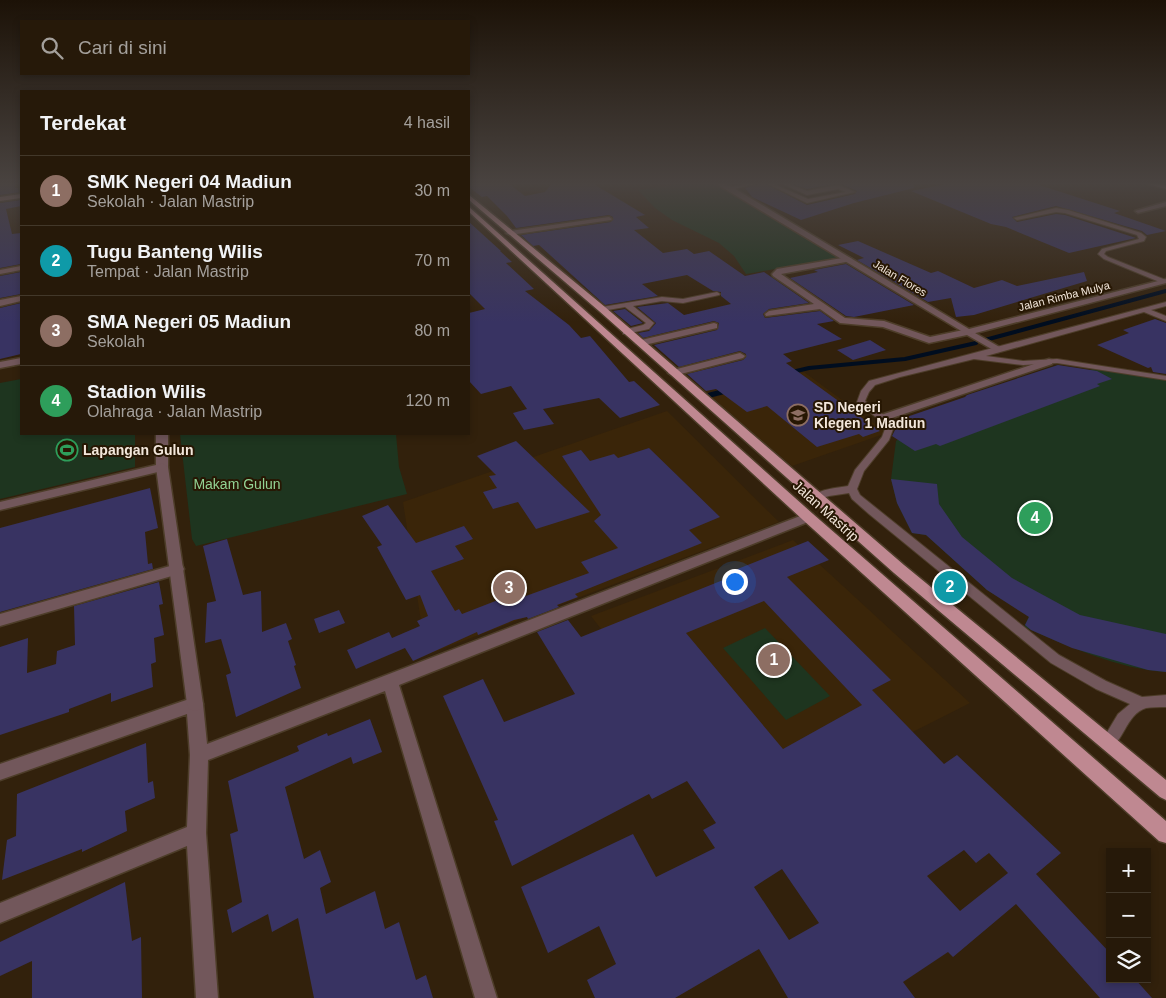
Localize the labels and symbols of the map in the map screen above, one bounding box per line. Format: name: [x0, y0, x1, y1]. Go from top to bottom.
street label: Jalan Flores: [871, 257, 929, 299]
street label: Jalan Rimba Mulya: [1017, 279, 1112, 313]
place label: SD Negeri Klegen 1 Madiun: [814, 399, 925, 431]
school or university icon: SD Negeri Klegen 1 Madiun: [786, 403, 810, 427]
sports icon: Lapangan Gulun: [55, 438, 79, 462]
place label: Lapangan Gulun: [83, 442, 193, 458]
park label: Makam Gulun: [193, 476, 281, 492]
street label: Jalan Mastrip: [790, 477, 862, 545]
pin: 4: [1019, 499, 1051, 537]
pin: 2: [934, 568, 966, 606]
pin: 3: [493, 569, 525, 607]
your location: [722, 569, 748, 595]
pin: 1: [758, 641, 790, 679]

